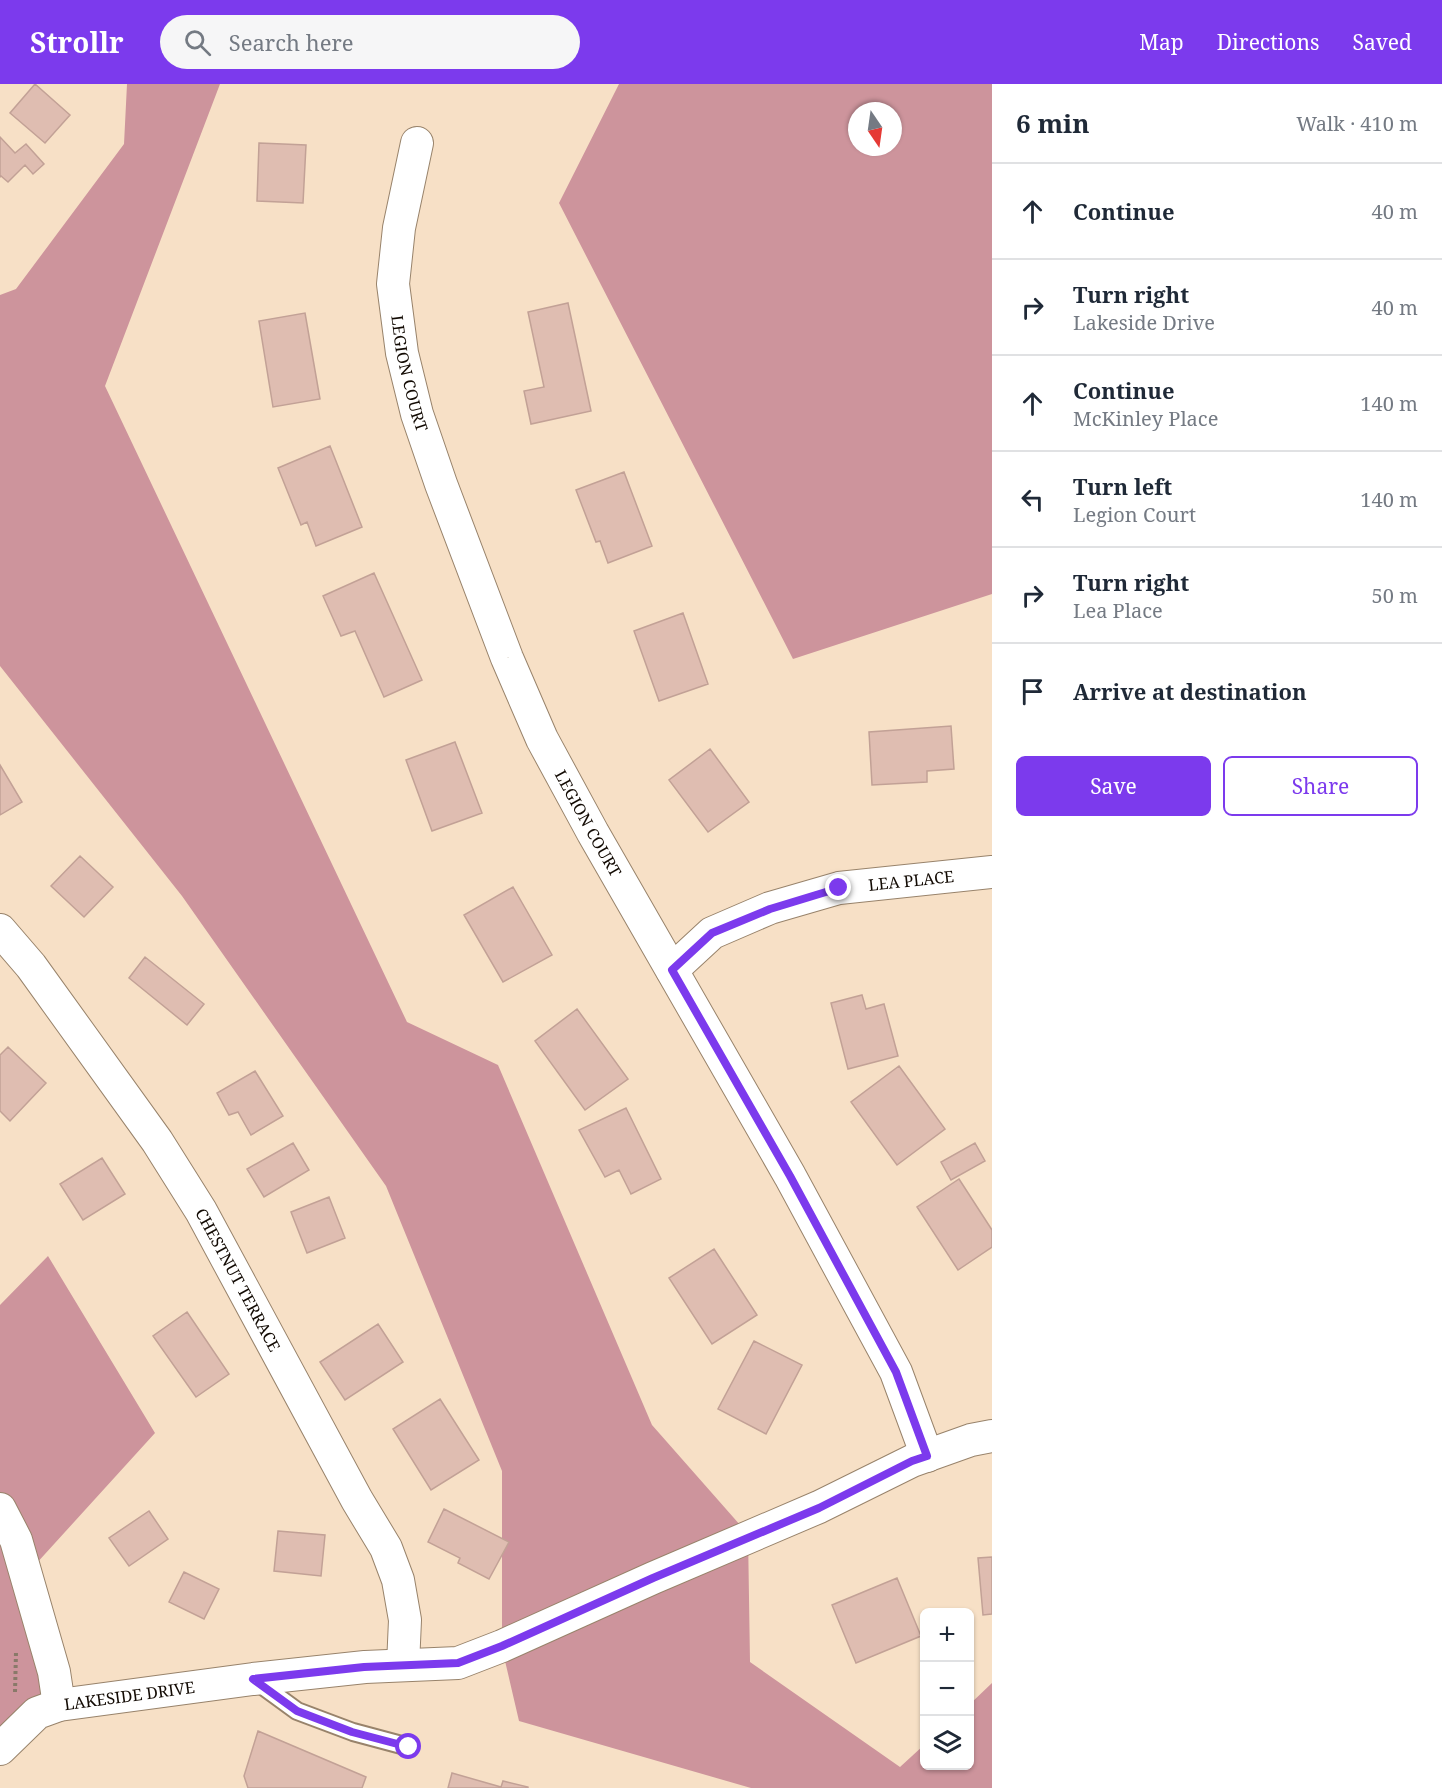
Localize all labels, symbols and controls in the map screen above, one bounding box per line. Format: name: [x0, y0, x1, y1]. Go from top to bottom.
search box: [160, 15, 580, 69]
text: Strollr: [30, 23, 124, 61]
icon: search: [181, 26, 214, 59]
text: Search here: [229, 27, 354, 57]
text: Map: [1139, 28, 1184, 56]
text: Directions: [1217, 28, 1319, 56]
text: Saved: [1352, 28, 1412, 56]
north arrow: [848, 102, 902, 156]
text: 6 min: [1016, 105, 1090, 141]
text: Walk · 410 m: [1296, 110, 1418, 137]
icon: ahead: [1016, 195, 1049, 228]
text: Continue: [1073, 196, 1175, 226]
text: 40 m: [1372, 198, 1418, 225]
text: Turn right: [1073, 279, 1189, 309]
icon: right: [1016, 291, 1049, 324]
text: 40 m: [1372, 294, 1418, 321]
text: Lakeside Drive: [1073, 309, 1215, 336]
street label: LEGION COURT: [386, 314, 433, 435]
text: Continue: [1073, 375, 1175, 405]
icon: ahead: [1016, 387, 1049, 420]
text: 140 m: [1360, 390, 1418, 417]
text: McKinley Place: [1073, 405, 1218, 432]
text: Turn left: [1073, 471, 1172, 501]
icon: left: [1016, 483, 1049, 516]
text: 140 m: [1360, 486, 1418, 513]
text: Legion Court: [1073, 501, 1196, 528]
text: Turn right: [1073, 567, 1189, 597]
icon: right: [1016, 579, 1049, 612]
text: 50 m: [1372, 582, 1418, 609]
text: Lea Place: [1073, 597, 1163, 624]
icon: arrive: [1016, 675, 1049, 708]
text: Arrive at destination: [1073, 676, 1307, 706]
button: Save: [1016, 756, 1211, 816]
button: Share: [1223, 756, 1418, 816]
street label: LEGION COURT: [550, 766, 627, 881]
street label: LEA PLACE: [867, 865, 955, 896]
route end: [825, 874, 851, 900]
street label: CHESTNUT TERRACE: [190, 1204, 286, 1355]
map controls: [920, 1608, 974, 1770]
button: +: [920, 1608, 974, 1662]
button: −: [920, 1662, 974, 1716]
street label: LAKESIDE DRIVE: [63, 1676, 196, 1715]
button: layers: [920, 1716, 974, 1770]
route start: [395, 1733, 421, 1759]

